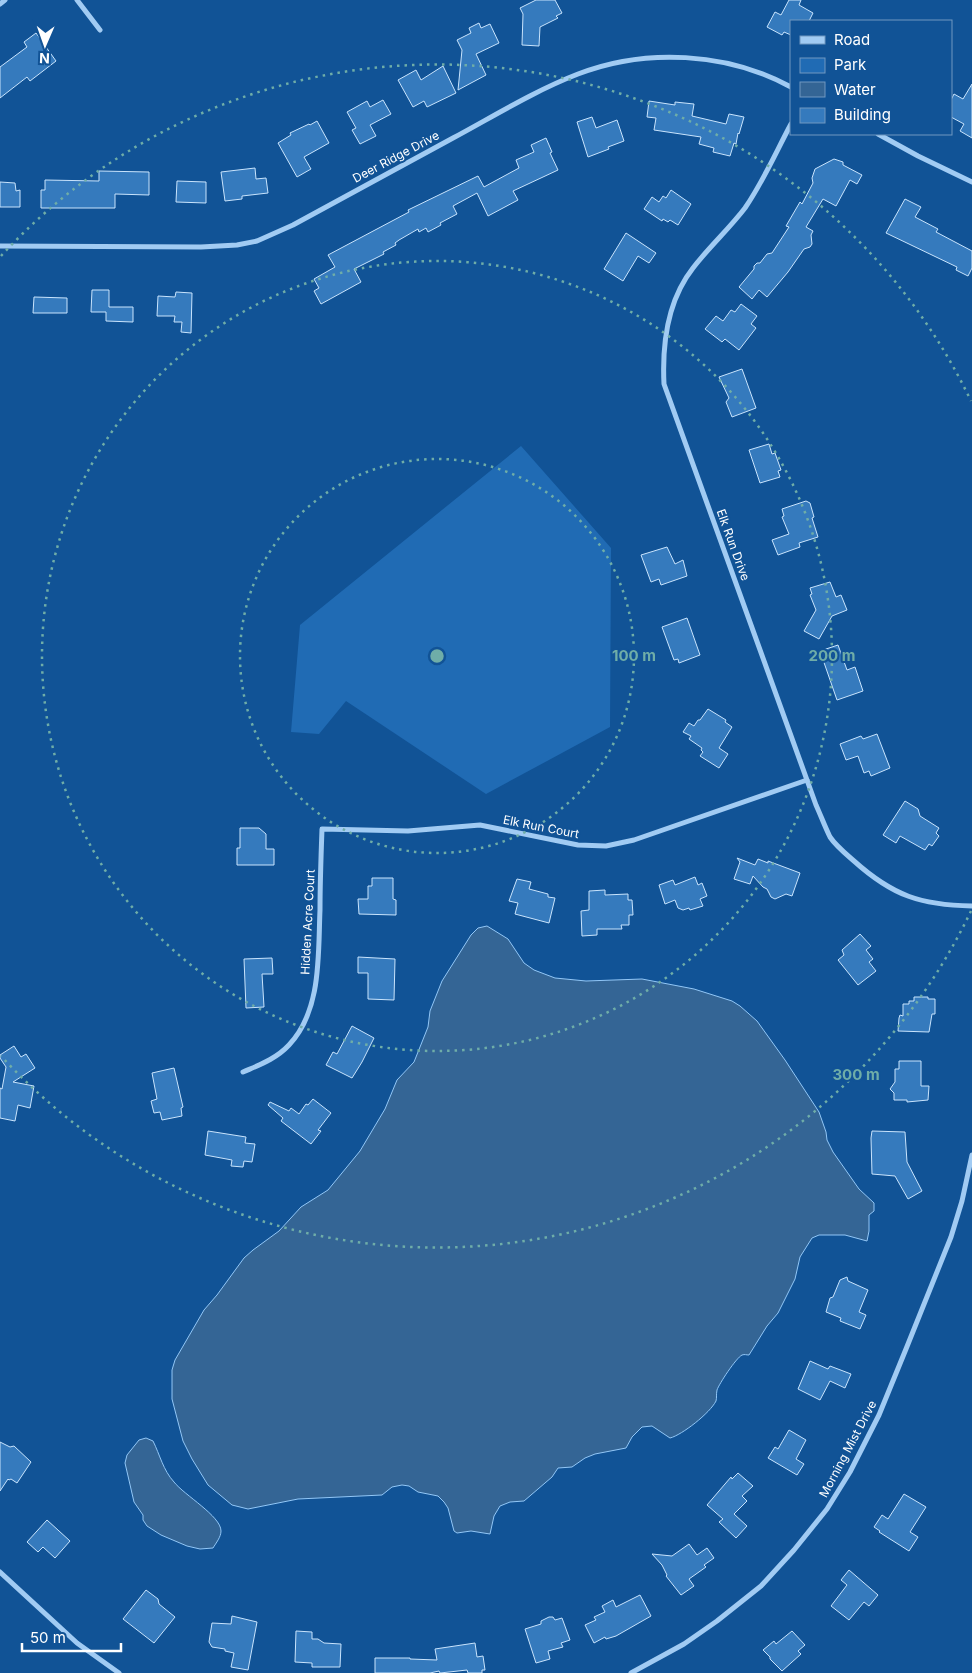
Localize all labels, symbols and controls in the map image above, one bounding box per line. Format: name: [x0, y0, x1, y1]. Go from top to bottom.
north arrow: [20, 20, 70, 70]
legend: [790, 20, 952, 135]
text: Road: [834, 30, 870, 49]
text: N: [39, 50, 50, 67]
text: Park: [834, 55, 867, 74]
text: Water: [834, 80, 876, 99]
text: Building: [834, 105, 891, 124]
street label: Deer Ridge Drive: [350, 127, 442, 186]
street label: Elk Run Drive: [714, 507, 753, 583]
text: 100 m: [612, 646, 656, 665]
text: 200 m: [809, 646, 855, 665]
centre of rings: [428, 647, 446, 665]
street label: Elk Run Court: [502, 812, 580, 841]
street label: Hidden Acre Court: [297, 869, 318, 975]
text: 300 m: [832, 1065, 880, 1084]
street label: Morning Mist Drive: [816, 1398, 879, 1500]
scale bar: [22, 1620, 121, 1652]
text: 50 m: [30, 1628, 66, 1647]

